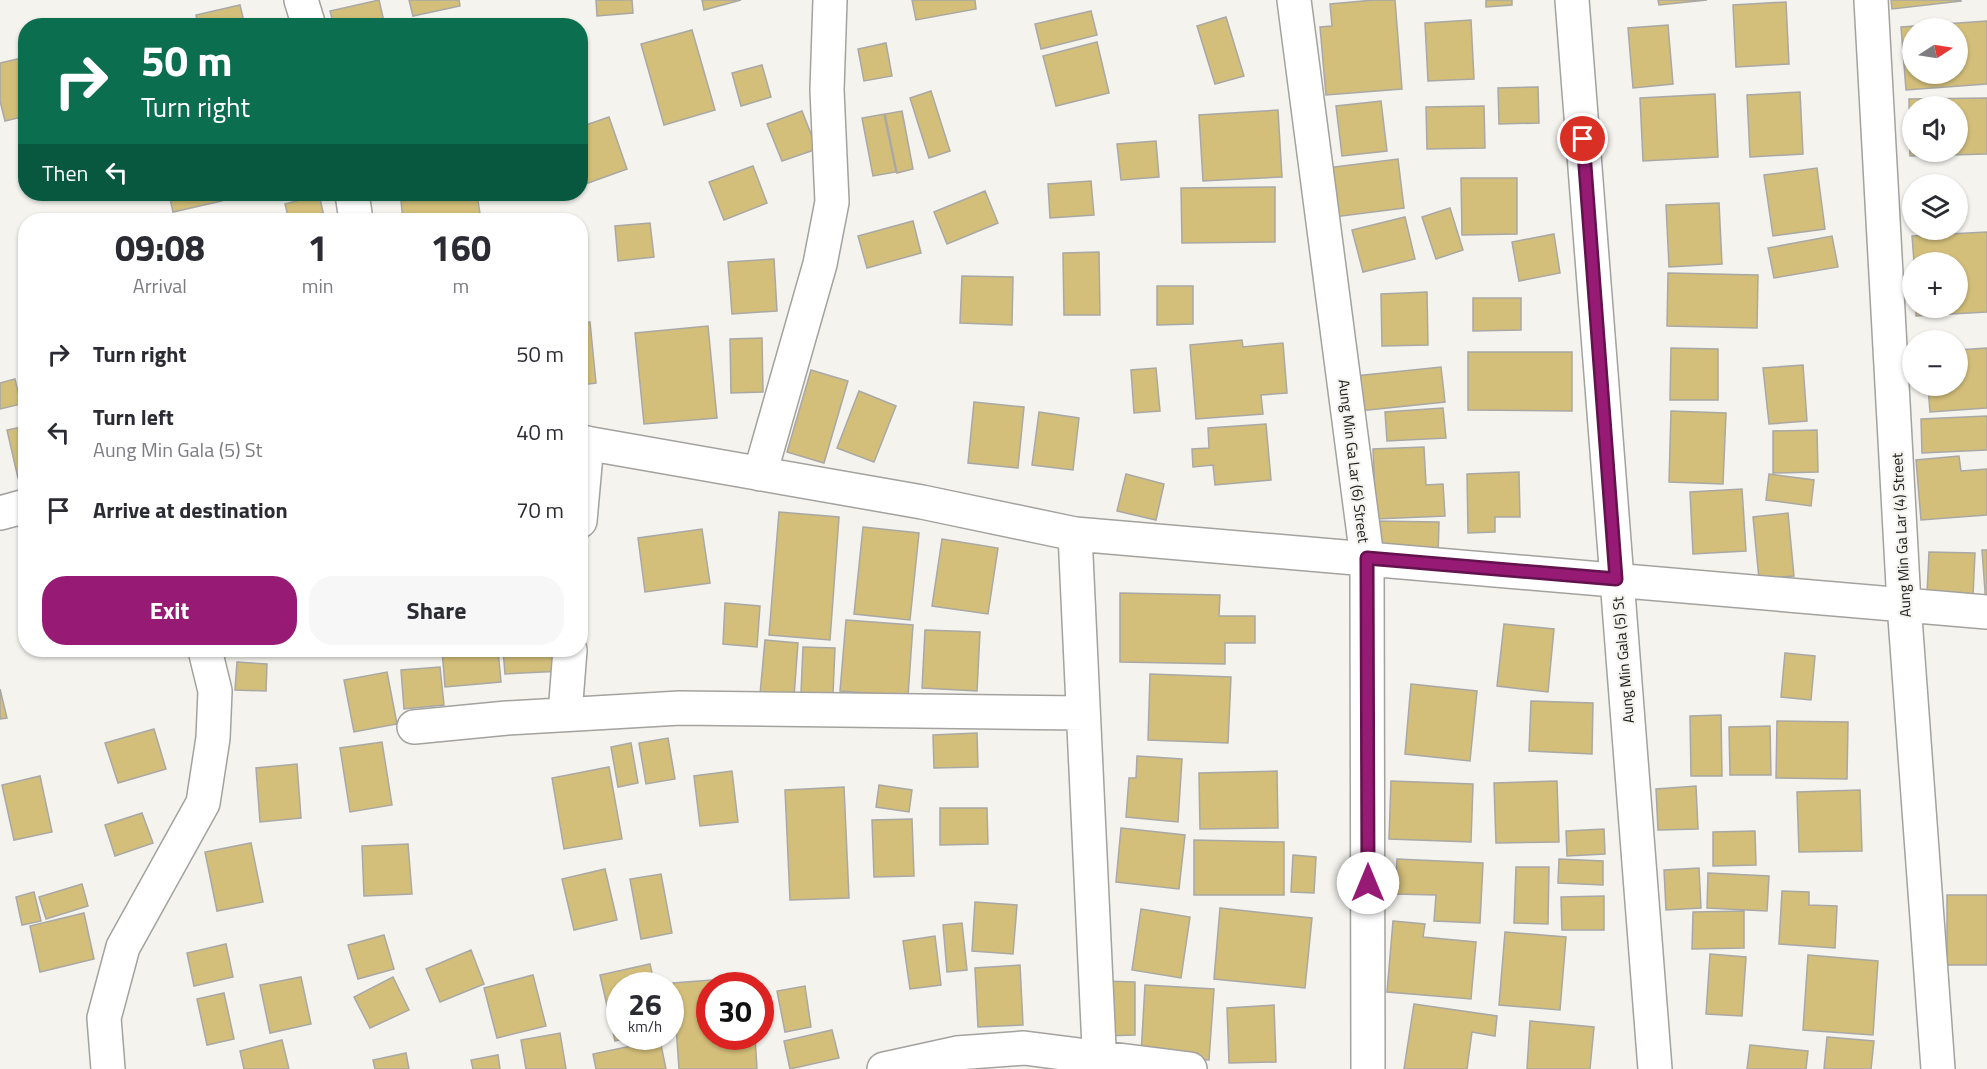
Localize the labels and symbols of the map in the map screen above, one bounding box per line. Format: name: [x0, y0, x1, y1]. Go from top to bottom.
north arrow: [1902, 18, 1968, 84]
pin: [1557, 113, 1608, 164]
street label: Aung Min Ga Lar (6) Street: [1333, 378, 1376, 545]
street label: Aung Min Ga Lar (4) Street: [1885, 451, 1917, 618]
street label: Aung Min Gala (5) St: [1606, 595, 1640, 724]
position arrow: [1336, 851, 1400, 915]
speed limit sign: 30: [696, 972, 774, 1050]

